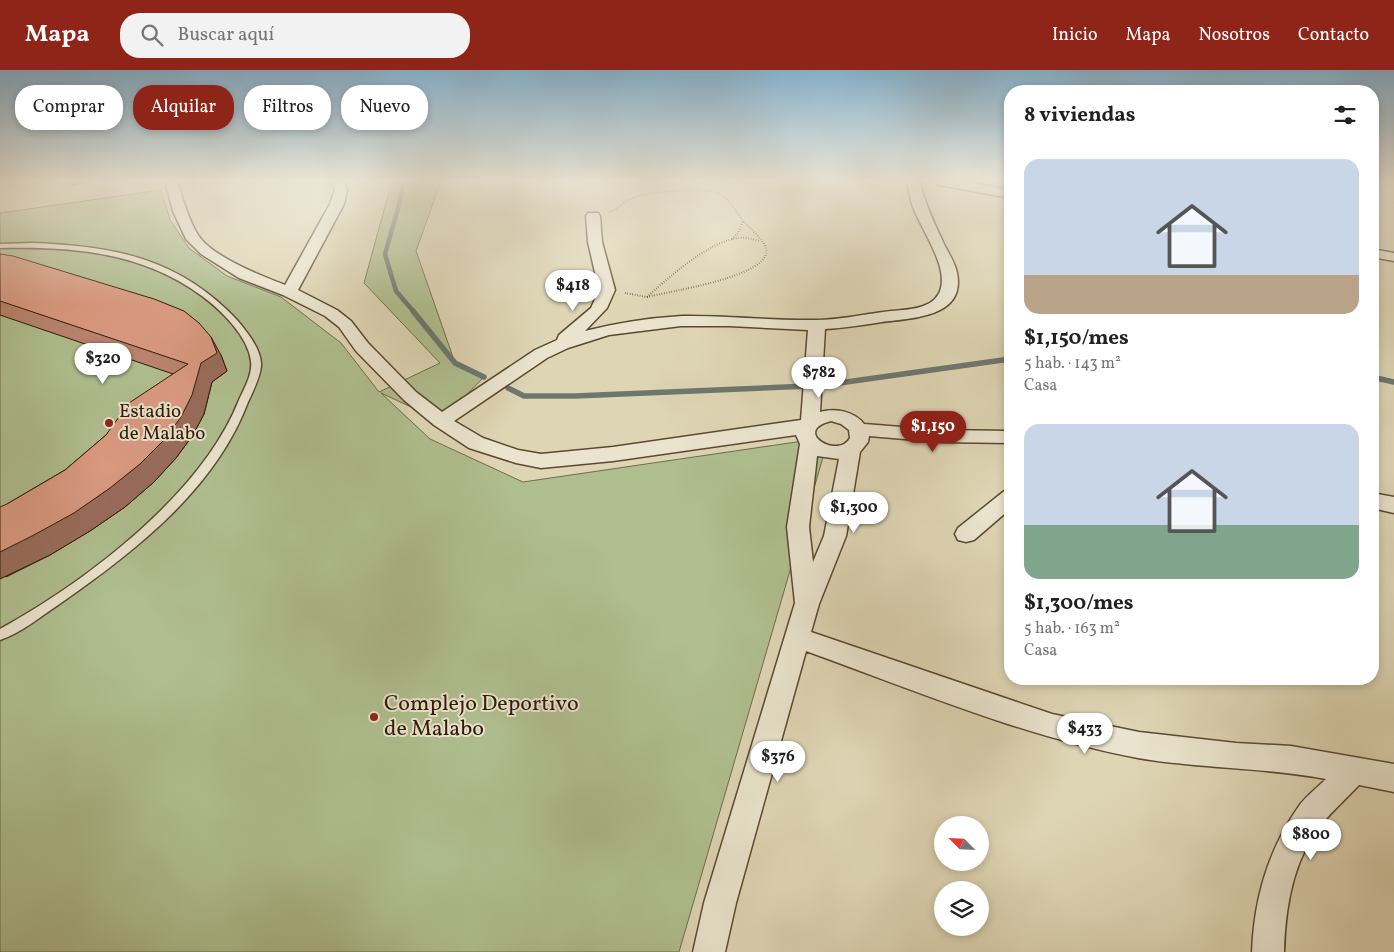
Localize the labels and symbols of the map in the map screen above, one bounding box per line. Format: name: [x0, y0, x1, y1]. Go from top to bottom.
pin: $418: [543, 270, 603, 312]
pin: $320: [73, 342, 133, 385]
pin: $782: [789, 356, 849, 399]
place label: Estadio de Malabo: [119, 399, 205, 447]
pin: $1,150: [892, 410, 974, 453]
marker: Estadio de Malabo: [103, 417, 115, 429]
pin: $1,300: [813, 492, 895, 534]
place label: Complejo Deportivo de Malabo: [384, 689, 579, 745]
marker: Complejo Deportivo de Malabo: [368, 711, 380, 723]
pin: $433: [1055, 712, 1115, 755]
pin: $376: [748, 740, 808, 783]
north arrow: [934, 816, 989, 871]
pin: $800: [1281, 818, 1341, 861]

